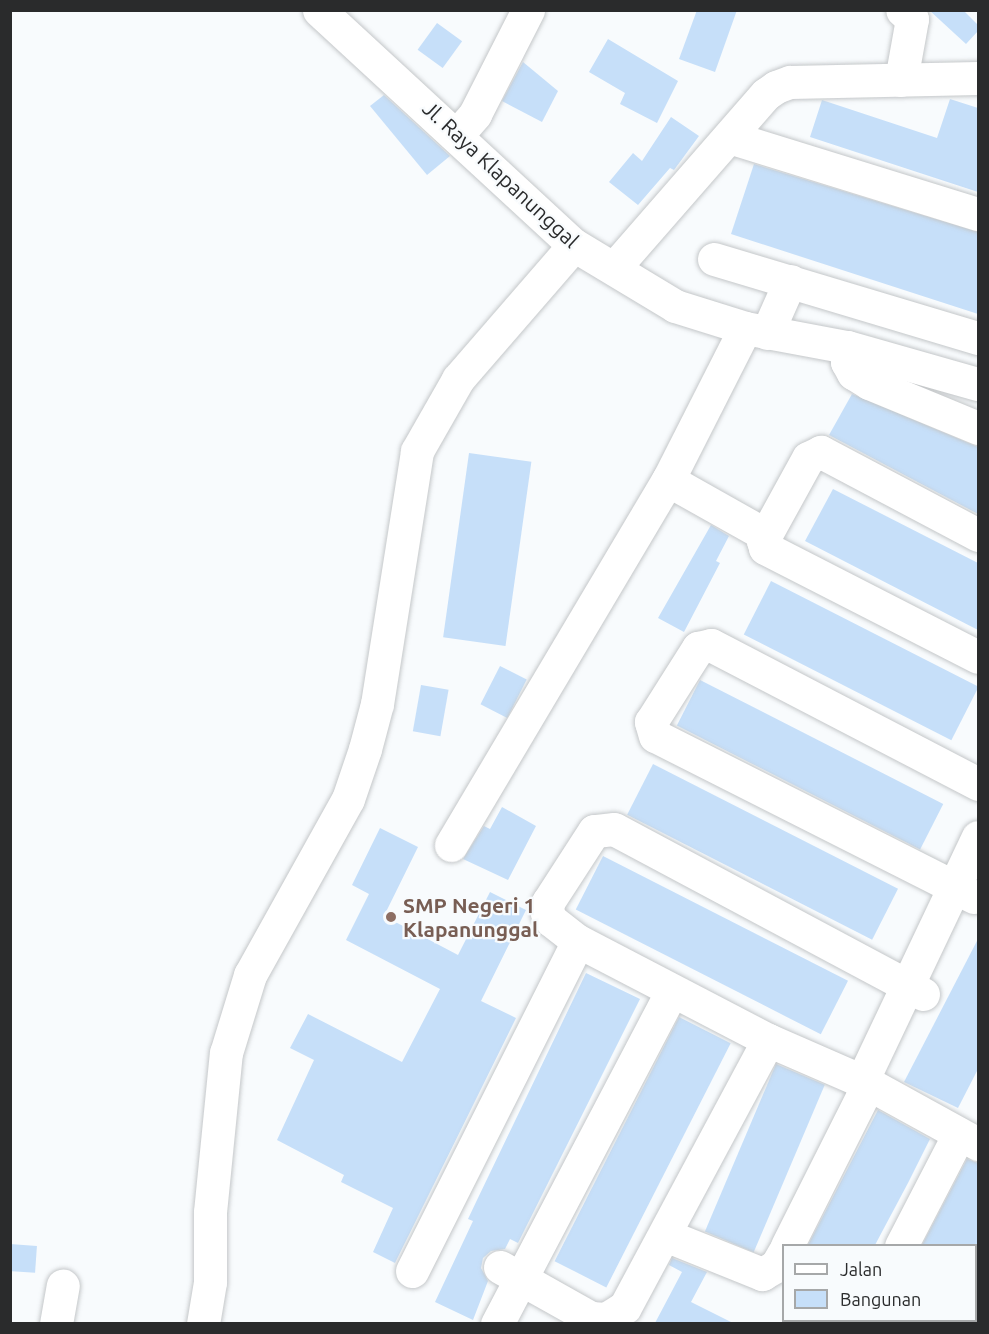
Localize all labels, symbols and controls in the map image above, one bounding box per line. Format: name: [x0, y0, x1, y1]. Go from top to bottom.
street label: Jl. Raya Klapanunggal: [418, 95, 584, 253]
place label: SMP Negeri 1 Klapanunggal: [403, 892, 538, 942]
marker: SMP Negeri 1 Klapanunggal: [384, 910, 398, 924]
legend: [782, 1244, 977, 1322]
text: Jalan: [840, 1259, 882, 1279]
text: Bangunan: [840, 1289, 921, 1309]

